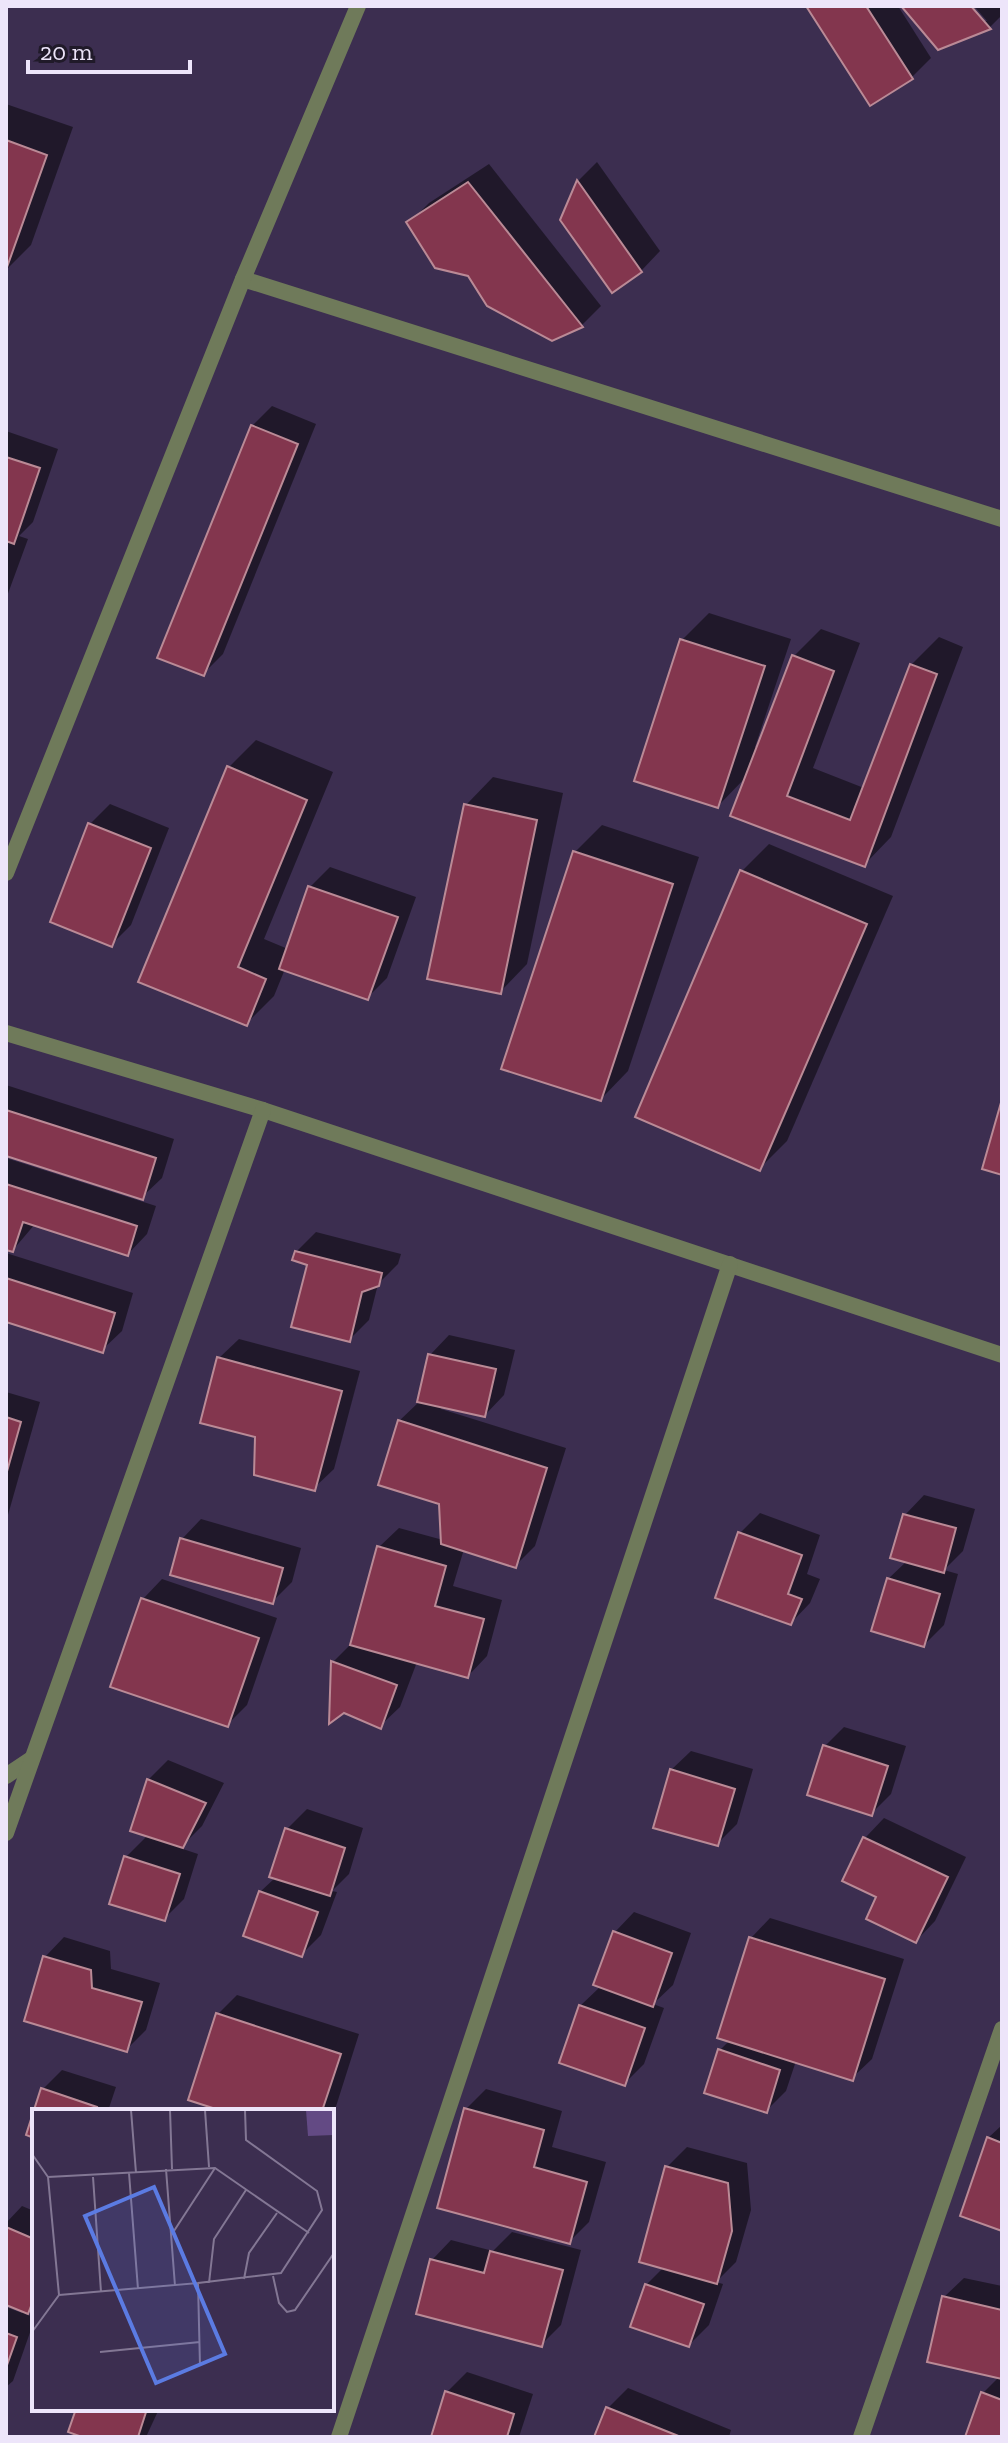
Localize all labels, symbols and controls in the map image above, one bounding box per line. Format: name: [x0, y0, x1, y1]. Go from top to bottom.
scale bar: [28, 24, 190, 74]
text: 20 m: [40, 37, 93, 66]
inset map: [32, 2109, 334, 2411]

